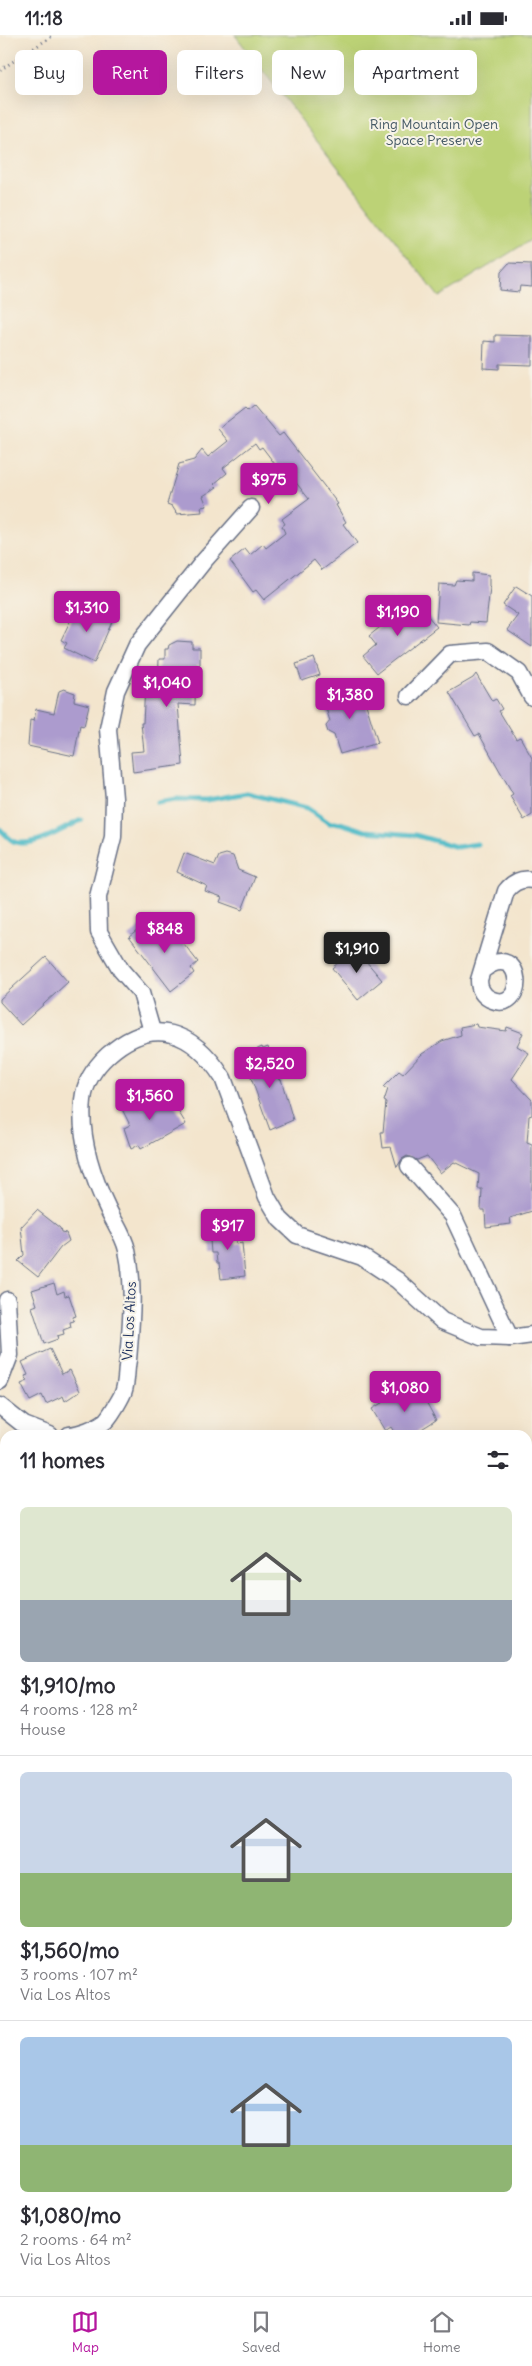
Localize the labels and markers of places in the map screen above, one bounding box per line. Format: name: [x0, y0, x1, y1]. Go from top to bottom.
pin: $975: [239, 463, 299, 505]
pin: $1,310: [46, 591, 128, 633]
pin: $1,190: [357, 595, 439, 637]
pin: $1,040: [126, 665, 208, 708]
pin: $1,380: [309, 677, 391, 720]
pin: $848: [135, 911, 195, 954]
pin: $1,910: [316, 931, 398, 974]
pin: $2,520: [229, 1047, 311, 1089]
pin: $1,560: [109, 1079, 191, 1121]
pin: $917: [198, 1209, 258, 1251]
pin: $1,080: [364, 1371, 446, 1413]

